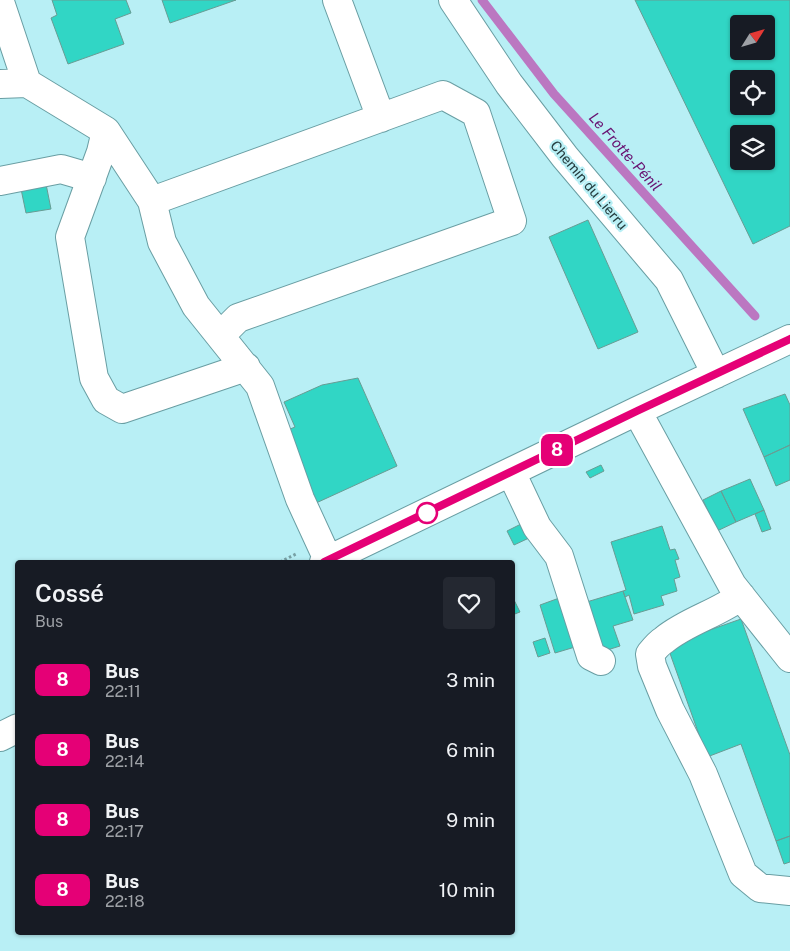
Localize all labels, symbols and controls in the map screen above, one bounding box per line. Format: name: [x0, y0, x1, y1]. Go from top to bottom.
north arrow: [730, 15, 775, 60]
map controls: [730, 15, 775, 170]
button: locate: [730, 70, 775, 115]
water label: Le Frotte-Pénil: [586, 109, 665, 194]
button: layers: [730, 125, 775, 170]
street label: Chemin du Lierru: [547, 137, 631, 233]
line badge: 8: [541, 434, 573, 466]
text: 8: [551, 439, 563, 460]
unlabelled marker: [416, 502, 438, 524]
button: heart: [443, 577, 495, 629]
text: Cossé: [35, 579, 104, 607]
text: Bus: [35, 612, 63, 631]
text: Bus: [105, 660, 139, 682]
text: 8: [56, 669, 69, 690]
text: 3 min: [446, 669, 495, 691]
text: 22:11: [105, 682, 141, 701]
text: Bus: [105, 730, 139, 752]
text: 8: [56, 739, 69, 760]
text: 6 min: [446, 739, 495, 761]
text: 22:14: [105, 752, 144, 771]
text: Bus: [105, 800, 139, 822]
text: 8: [56, 809, 69, 830]
text: 9 min: [446, 809, 495, 831]
text: 22:17: [105, 822, 144, 841]
text: Bus: [105, 870, 139, 892]
text: 8: [56, 879, 69, 900]
text: 10 min: [439, 879, 495, 901]
text: 22:18: [105, 892, 145, 911]

